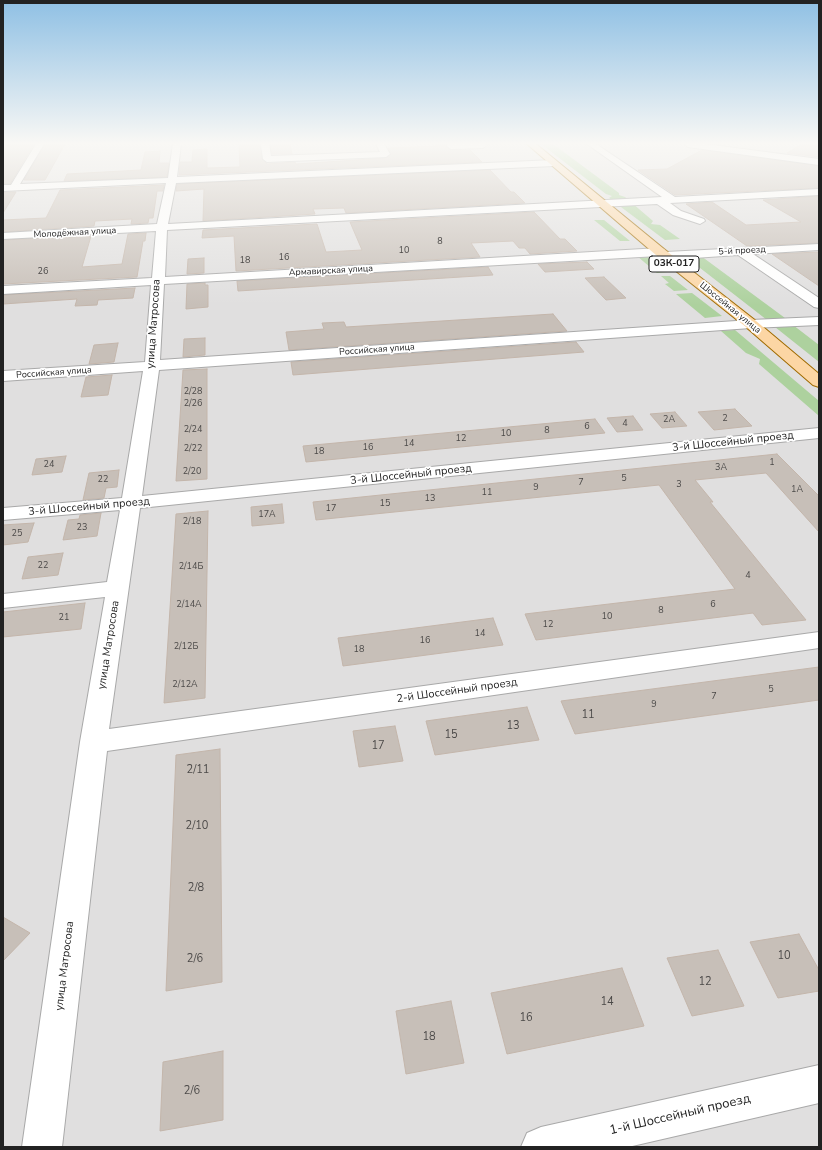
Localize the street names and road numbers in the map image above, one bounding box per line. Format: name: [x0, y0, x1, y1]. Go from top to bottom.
street label: Молодёжная улица: [33, 225, 117, 241]
street label: 5-й проезд: [718, 244, 766, 258]
road number: 03К-017: [649, 256, 699, 272]
street label: Армавирская улица: [289, 263, 373, 279]
street label: улица Матросова: [144, 279, 164, 369]
street label: Шоссейная улица: [697, 280, 763, 336]
street label: Российская улица: [339, 342, 415, 358]
street label: Российская улица: [16, 365, 92, 381]
street label: 3-й Шоссейный проезд: [672, 429, 794, 455]
street label: 3-й Шоссейный проезд: [350, 462, 472, 488]
street label: 3-й Шоссейный проезд: [28, 495, 150, 519]
street label: улица Матросова: [95, 600, 123, 690]
street label: 2-й Шоссейный проезд: [396, 676, 518, 706]
street label: улица Матросова: [53, 921, 77, 1011]
street label: 1-й Шоссейный проезд: [608, 1091, 752, 1139]

